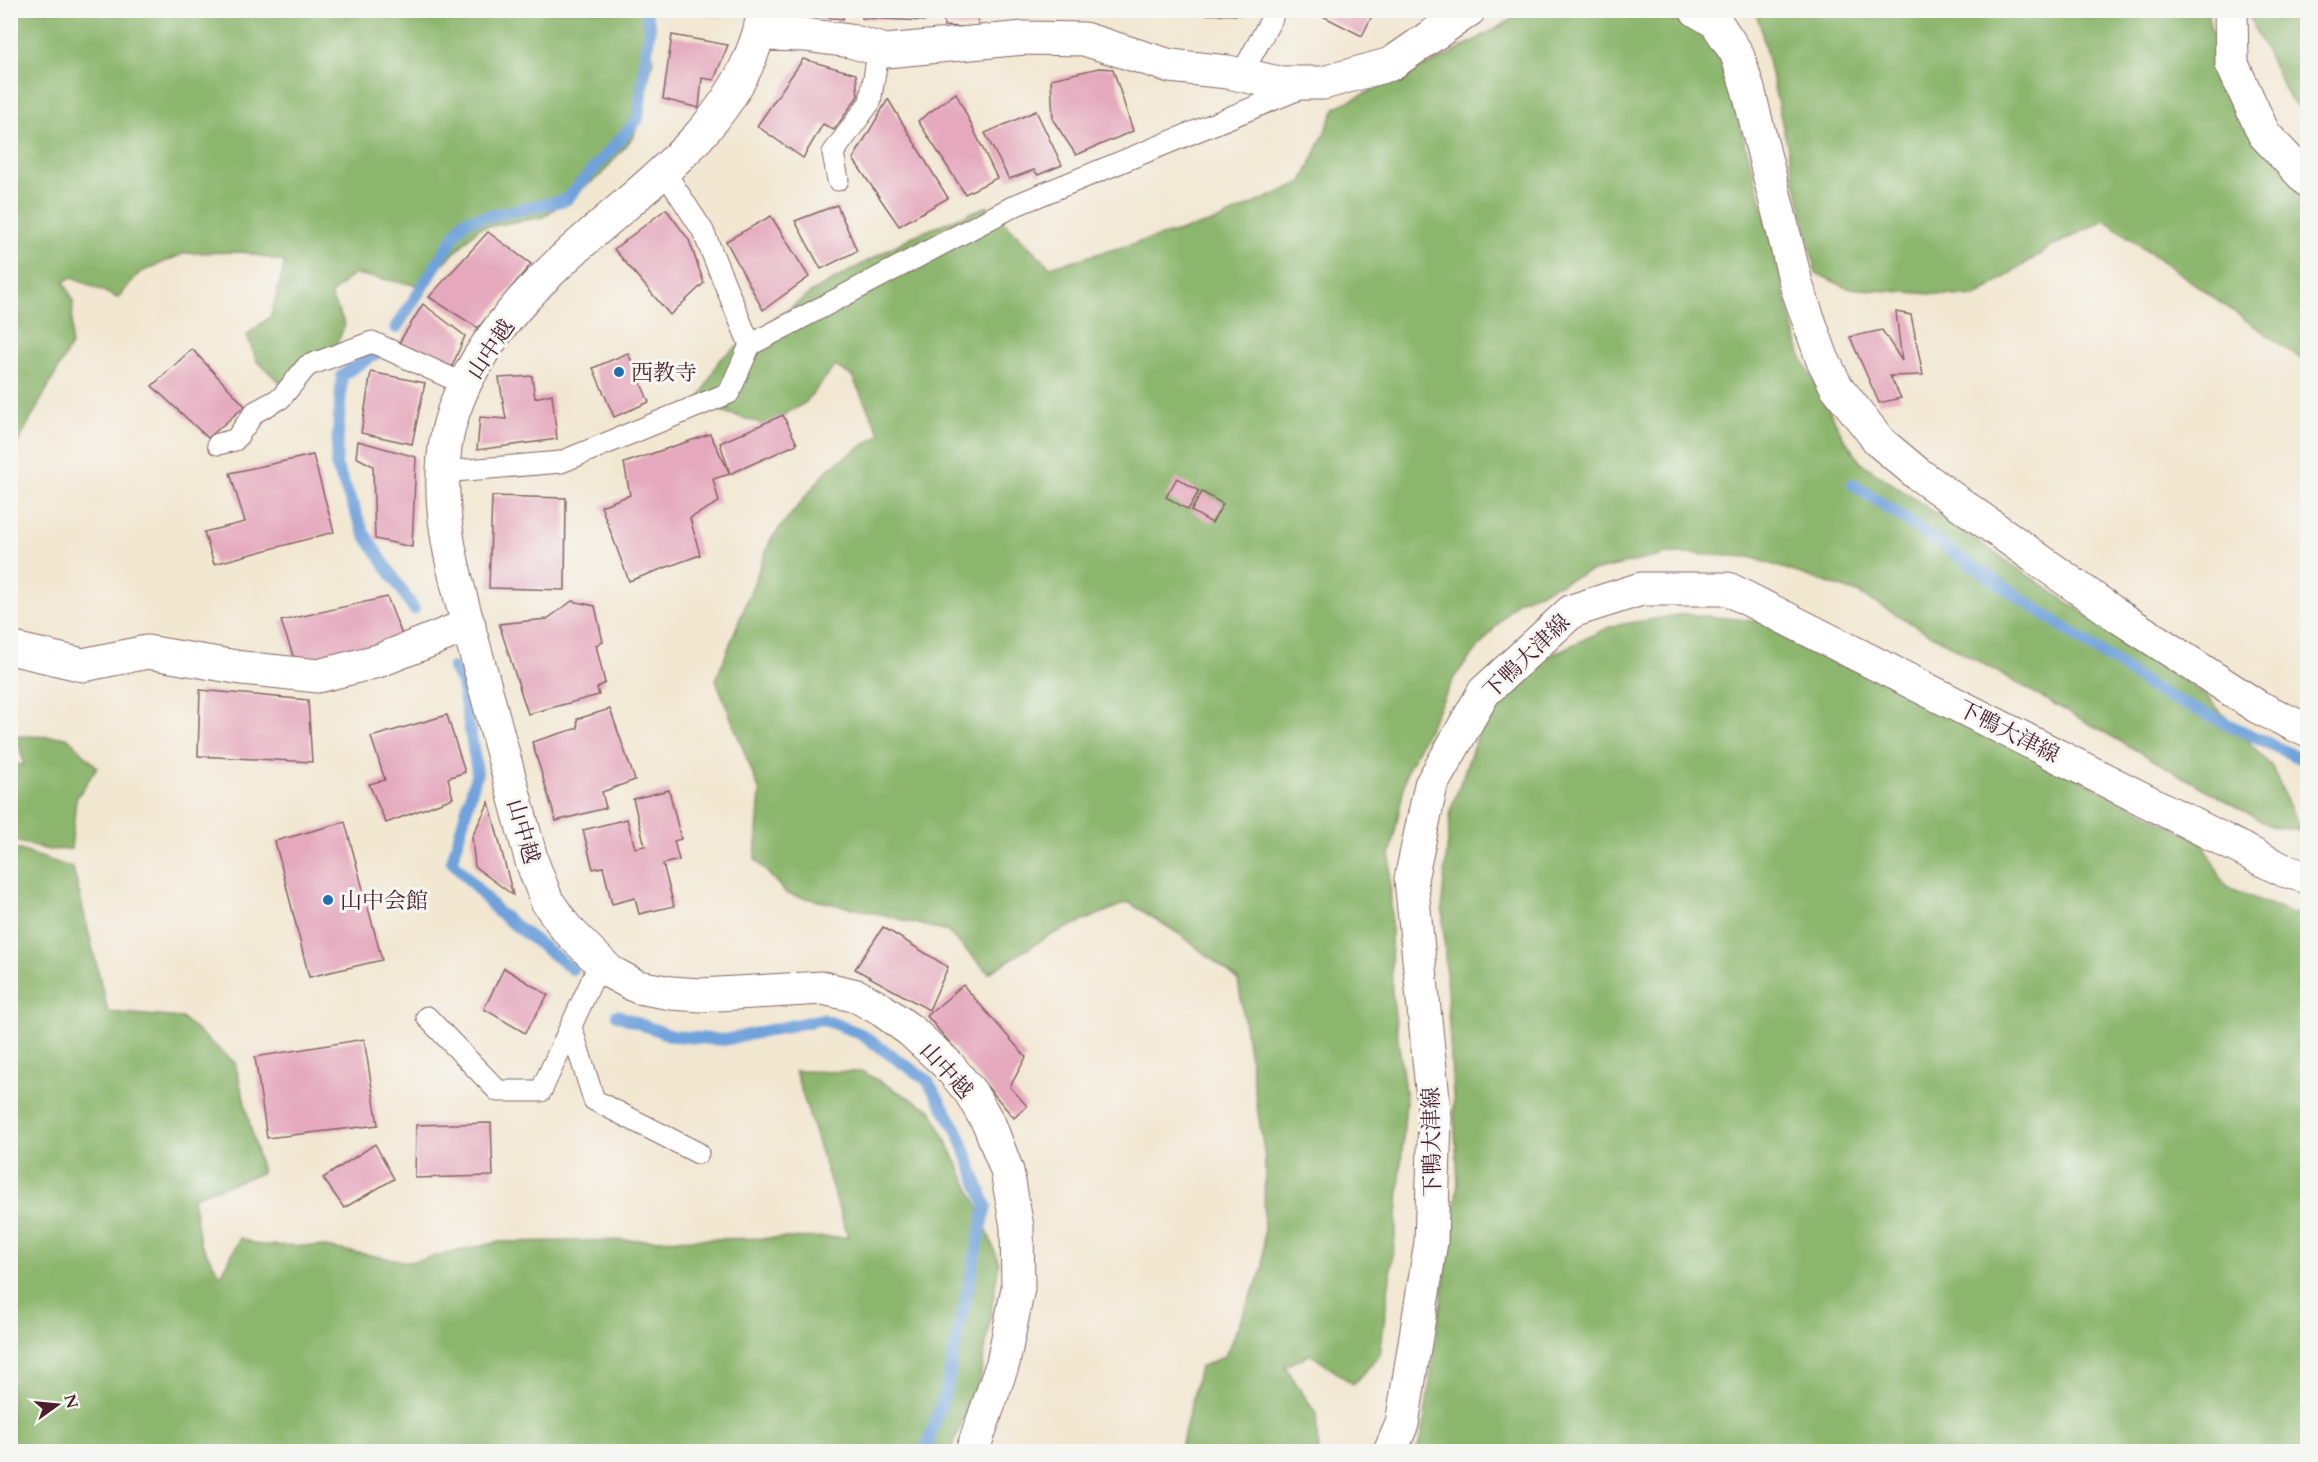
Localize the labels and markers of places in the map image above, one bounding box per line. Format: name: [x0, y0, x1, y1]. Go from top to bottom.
place label: 西教寺: [631, 358, 697, 388]
marker: 西教寺: [612, 365, 626, 379]
place label: 山中会館: [340, 886, 428, 916]
marker: 山中会館: [321, 893, 335, 907]

